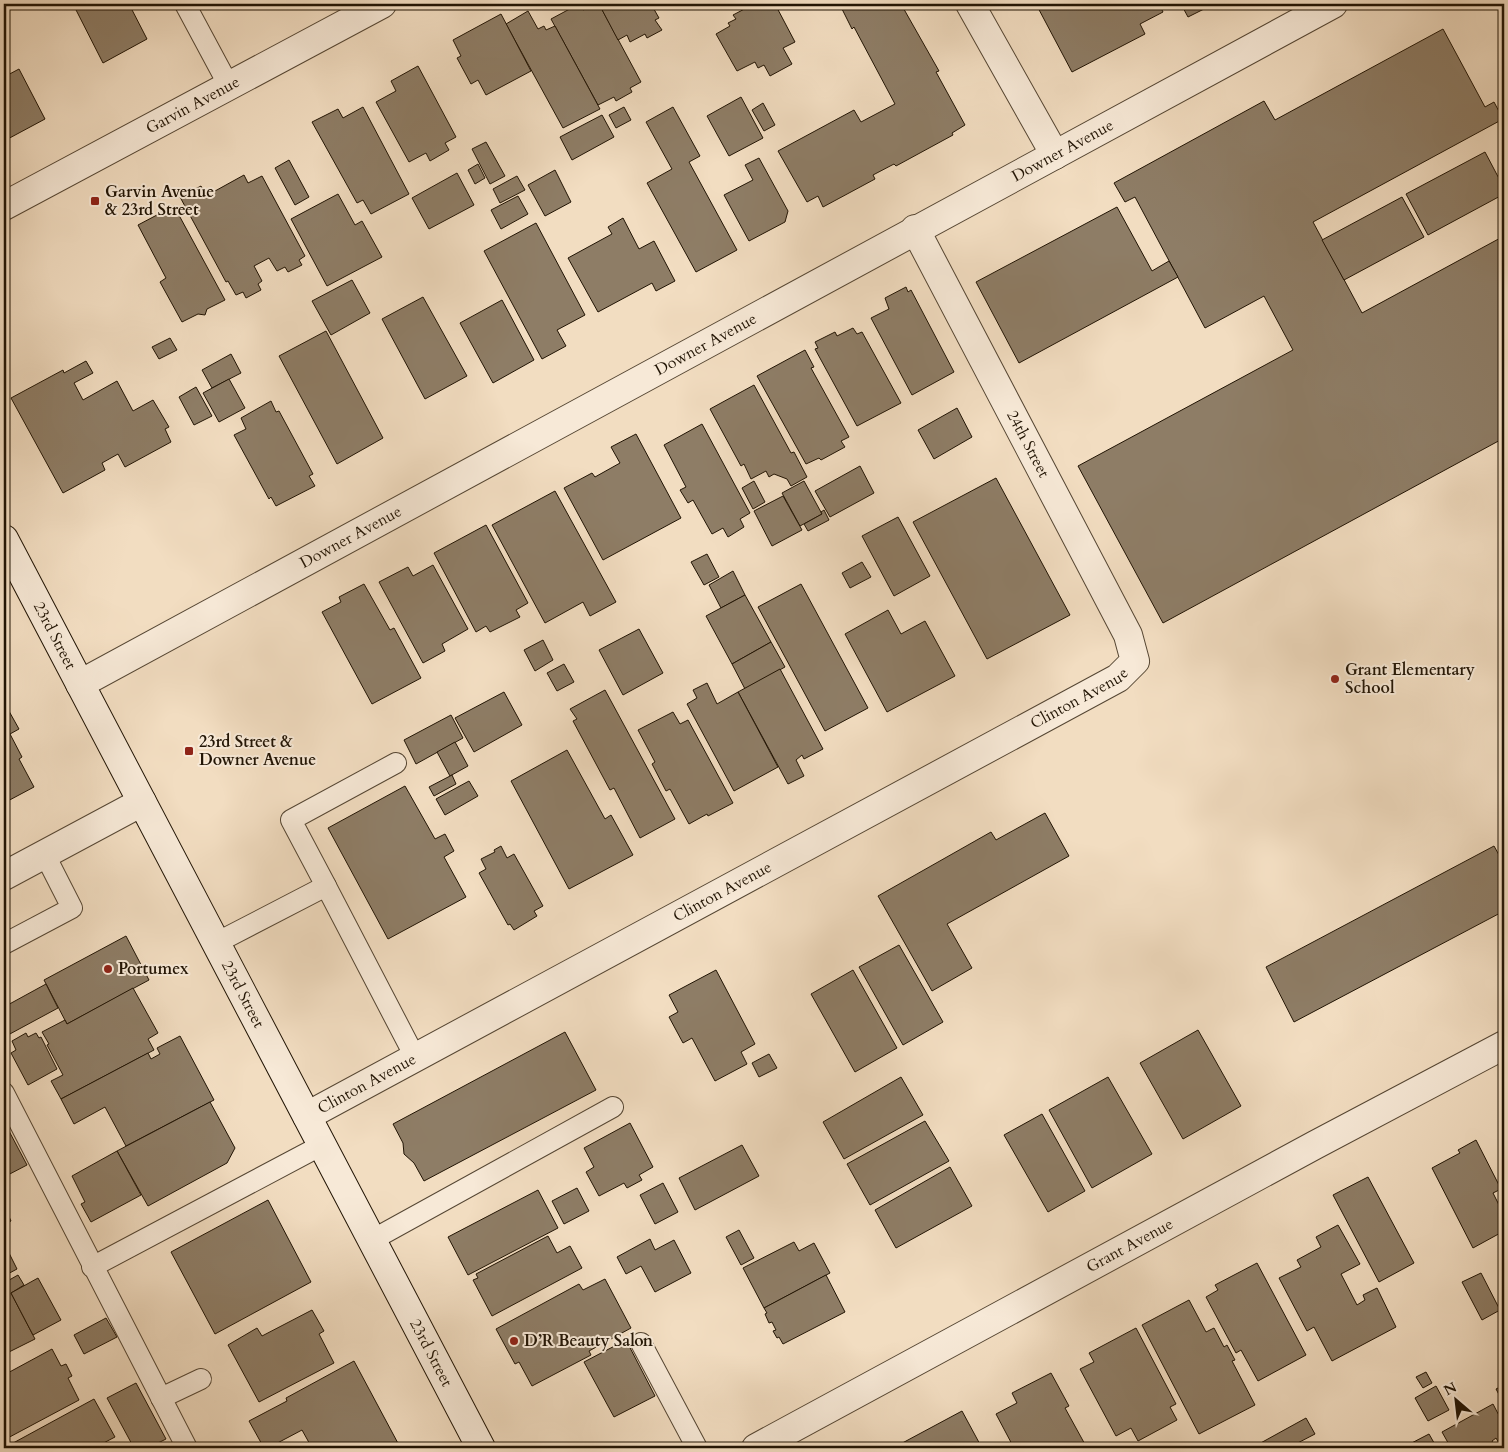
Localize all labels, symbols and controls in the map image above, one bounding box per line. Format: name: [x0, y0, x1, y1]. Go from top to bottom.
street label: Garvin Avenue: [142, 71, 243, 139]
street label: Downer Avenue: [1008, 114, 1117, 187]
place label: Garvin Avenue & 23rd Street: [105, 181, 214, 221]
marker: Garvin Avenue & 23rd Street: [89, 195, 101, 207]
street label: Downer Avenue: [651, 308, 761, 381]
street label: 24th Street: [1001, 407, 1055, 481]
street label: Downer Avenue: [296, 501, 406, 574]
street label: 23rd Street: [28, 598, 81, 673]
place label: Grant Elementary School: [1345, 659, 1475, 699]
street label: Clinton Avenue: [1026, 663, 1133, 734]
marker: Grant Elementary School: [1329, 673, 1341, 685]
place label: 23rd Street & Downer Avenue: [199, 731, 316, 771]
marker: 23rd Street & Downer Avenue: [183, 745, 195, 757]
street label: Clinton Avenue: [669, 856, 775, 927]
street label: 23rd Street: [216, 956, 270, 1032]
place label: Portumex: [118, 958, 189, 980]
marker: Portumex: [102, 963, 114, 975]
street label: Clinton Avenue: [314, 1048, 420, 1119]
street label: Grant Avenue: [1082, 1213, 1177, 1278]
street label: 23rd Street: [404, 1315, 458, 1390]
place label: D’R Beauty Salon: [524, 1330, 654, 1352]
marker: D’R Beauty Salon: [508, 1335, 520, 1347]
north arrow: [1430, 1374, 1480, 1424]
text: N: [1440, 1378, 1460, 1400]

